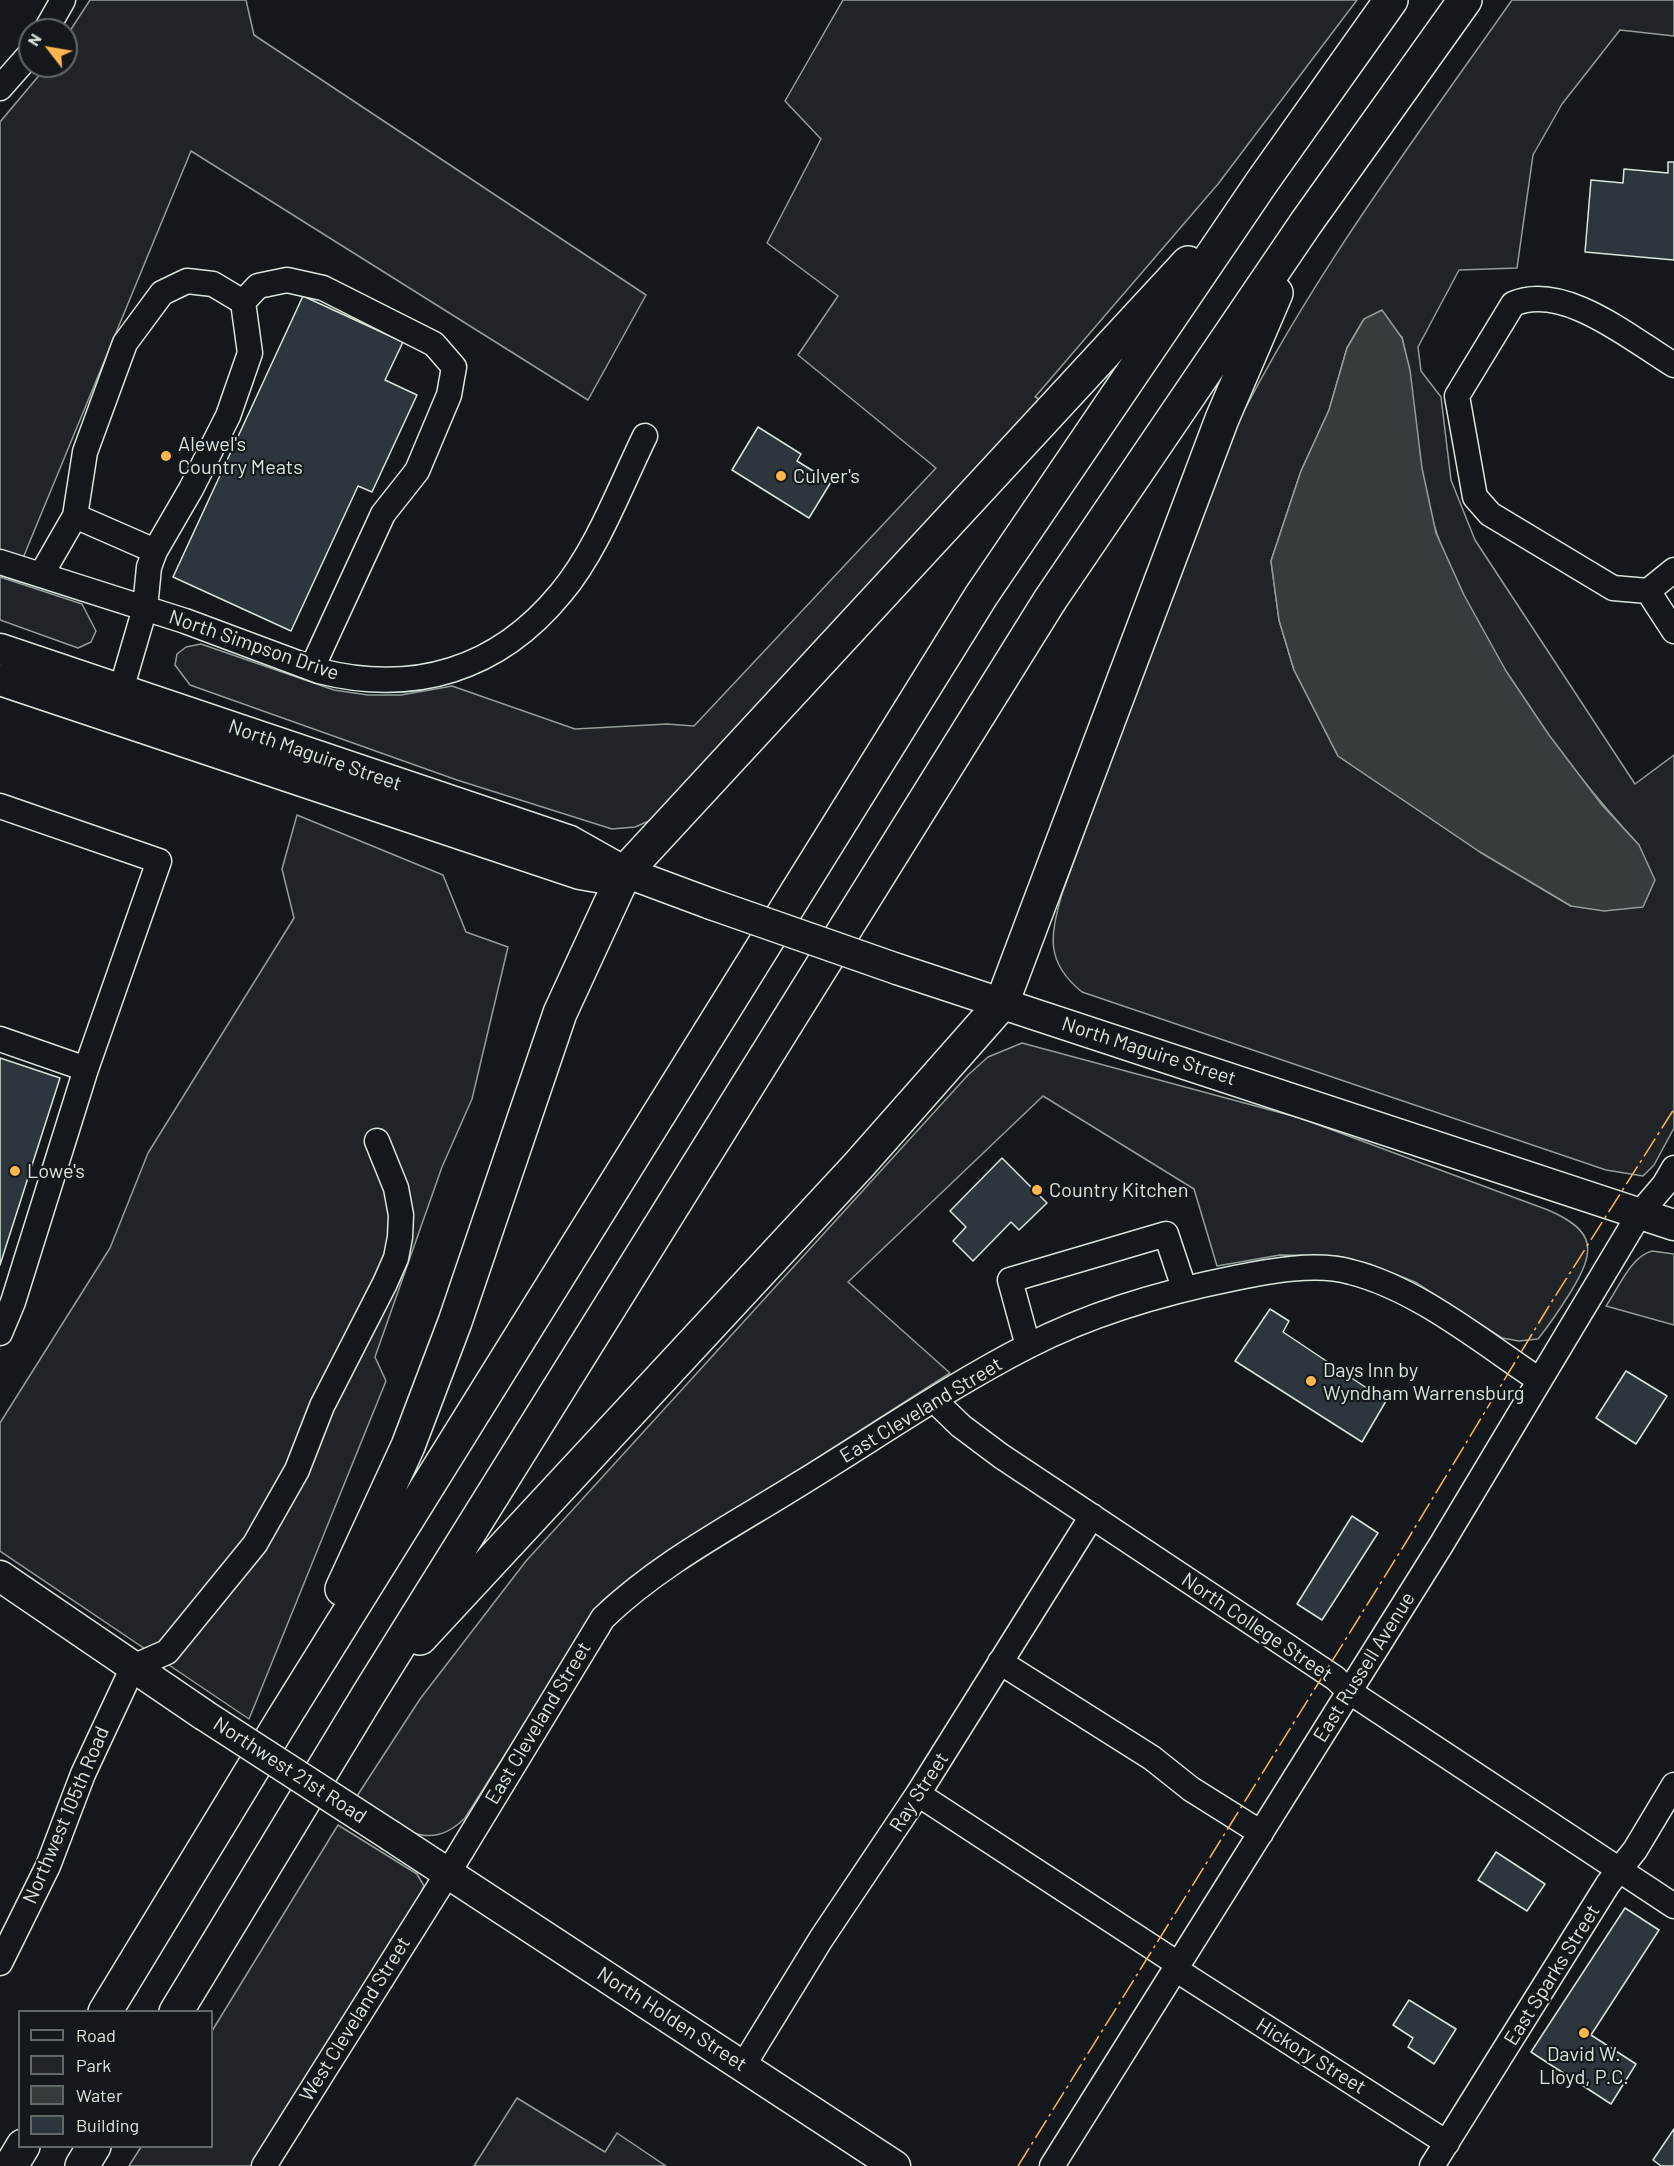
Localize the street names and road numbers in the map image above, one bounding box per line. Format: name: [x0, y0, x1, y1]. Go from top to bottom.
street label: North Simpson Drive: [166, 605, 342, 685]
street label: North Maguire Street: [225, 714, 405, 796]
street label: North Maguire Street: [1059, 1012, 1239, 1090]
street label: East Cleveland Street: [835, 1352, 1007, 1468]
street label: North College Street: [1177, 1568, 1337, 1686]
street label: East Russell Avenue: [1308, 1587, 1420, 1747]
street label: East Cleveland Street: [480, 1637, 596, 1809]
street label: Northwest 21st Road: [209, 1712, 371, 1828]
street label: Northwest 105th Road: [18, 1723, 114, 1907]
street label: Ray Street: [884, 1748, 954, 1836]
street label: East Sparks Street: [1499, 1900, 1605, 2050]
street label: West Cleveland Street: [295, 1932, 415, 2106]
street label: North Holden Street: [593, 1962, 751, 2076]
street label: Hickory Street: [1252, 2013, 1370, 2099]

